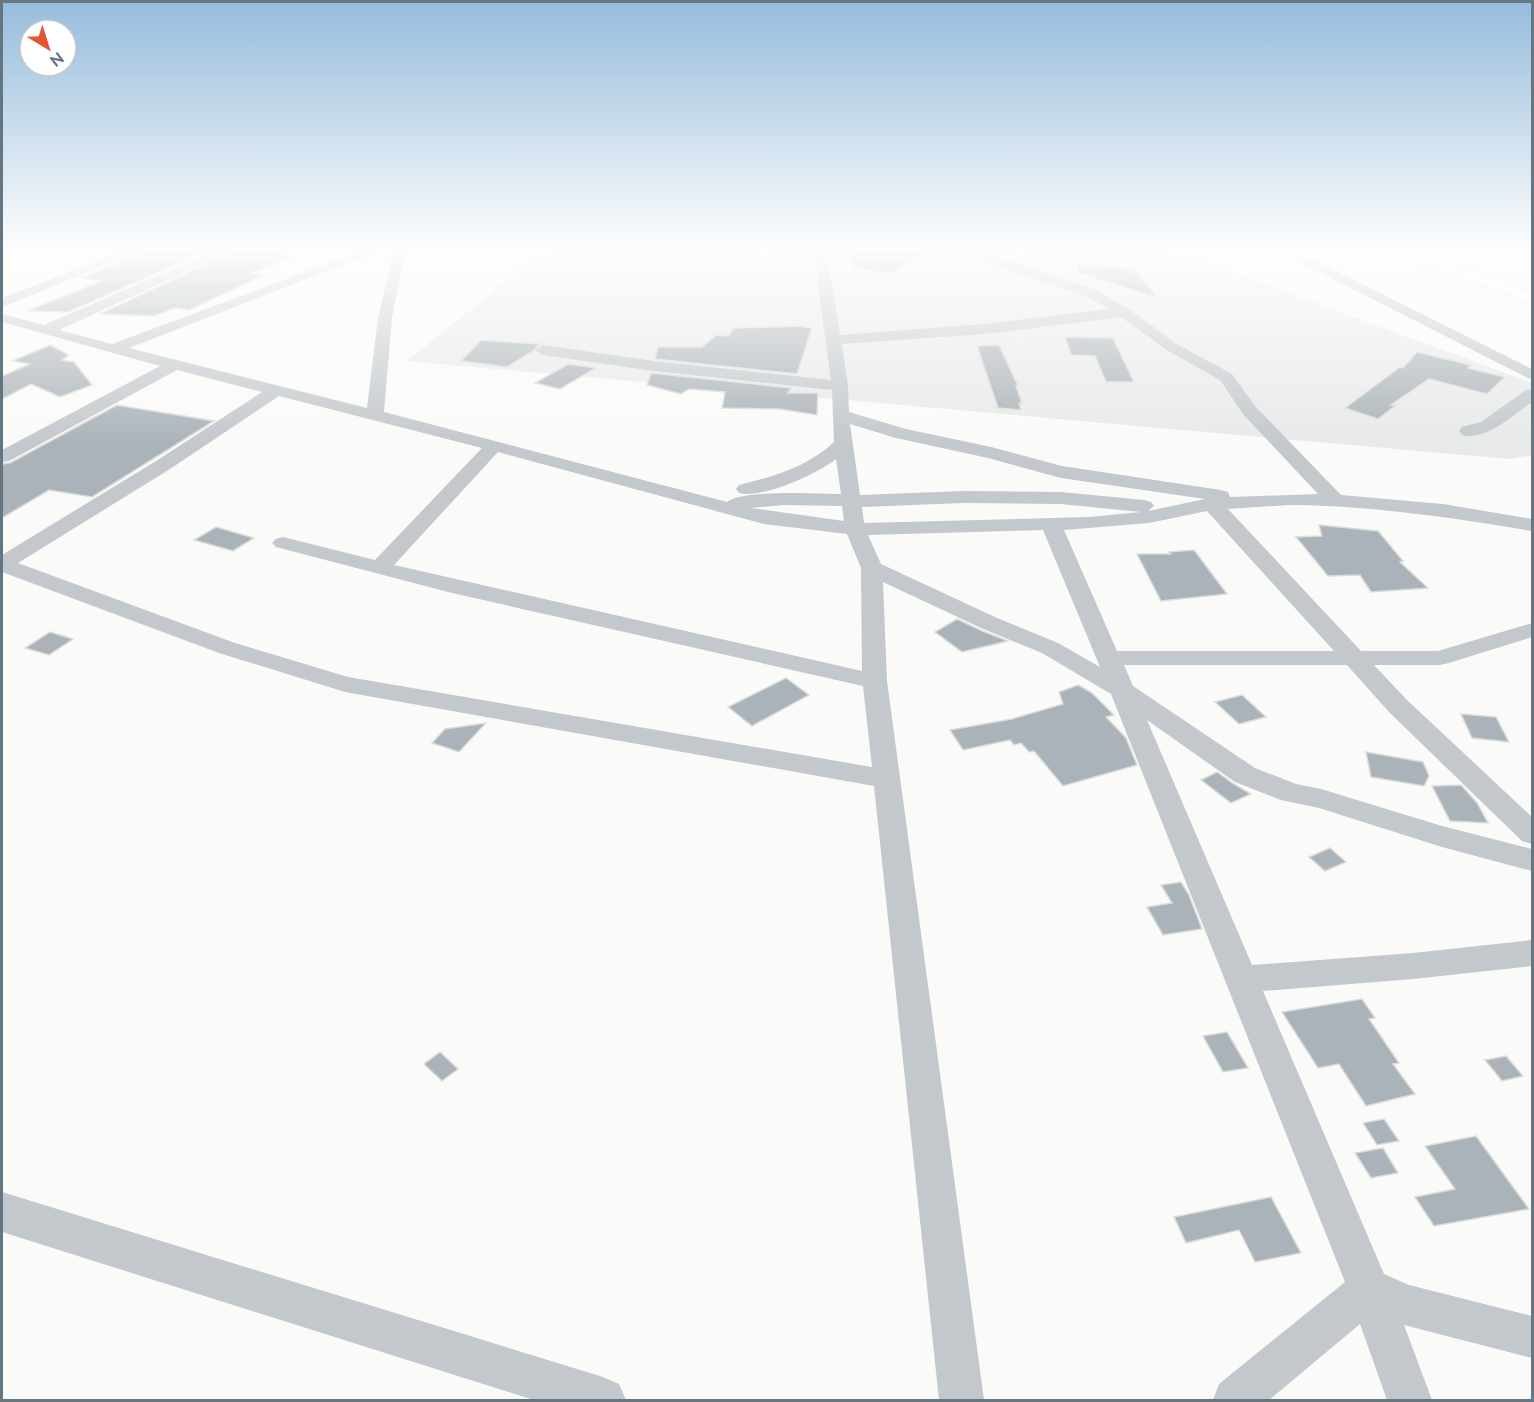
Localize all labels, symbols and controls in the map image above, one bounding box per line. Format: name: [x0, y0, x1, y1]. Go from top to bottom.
north arrow: [18, 18, 78, 78]
text: N: [46, 48, 68, 71]

